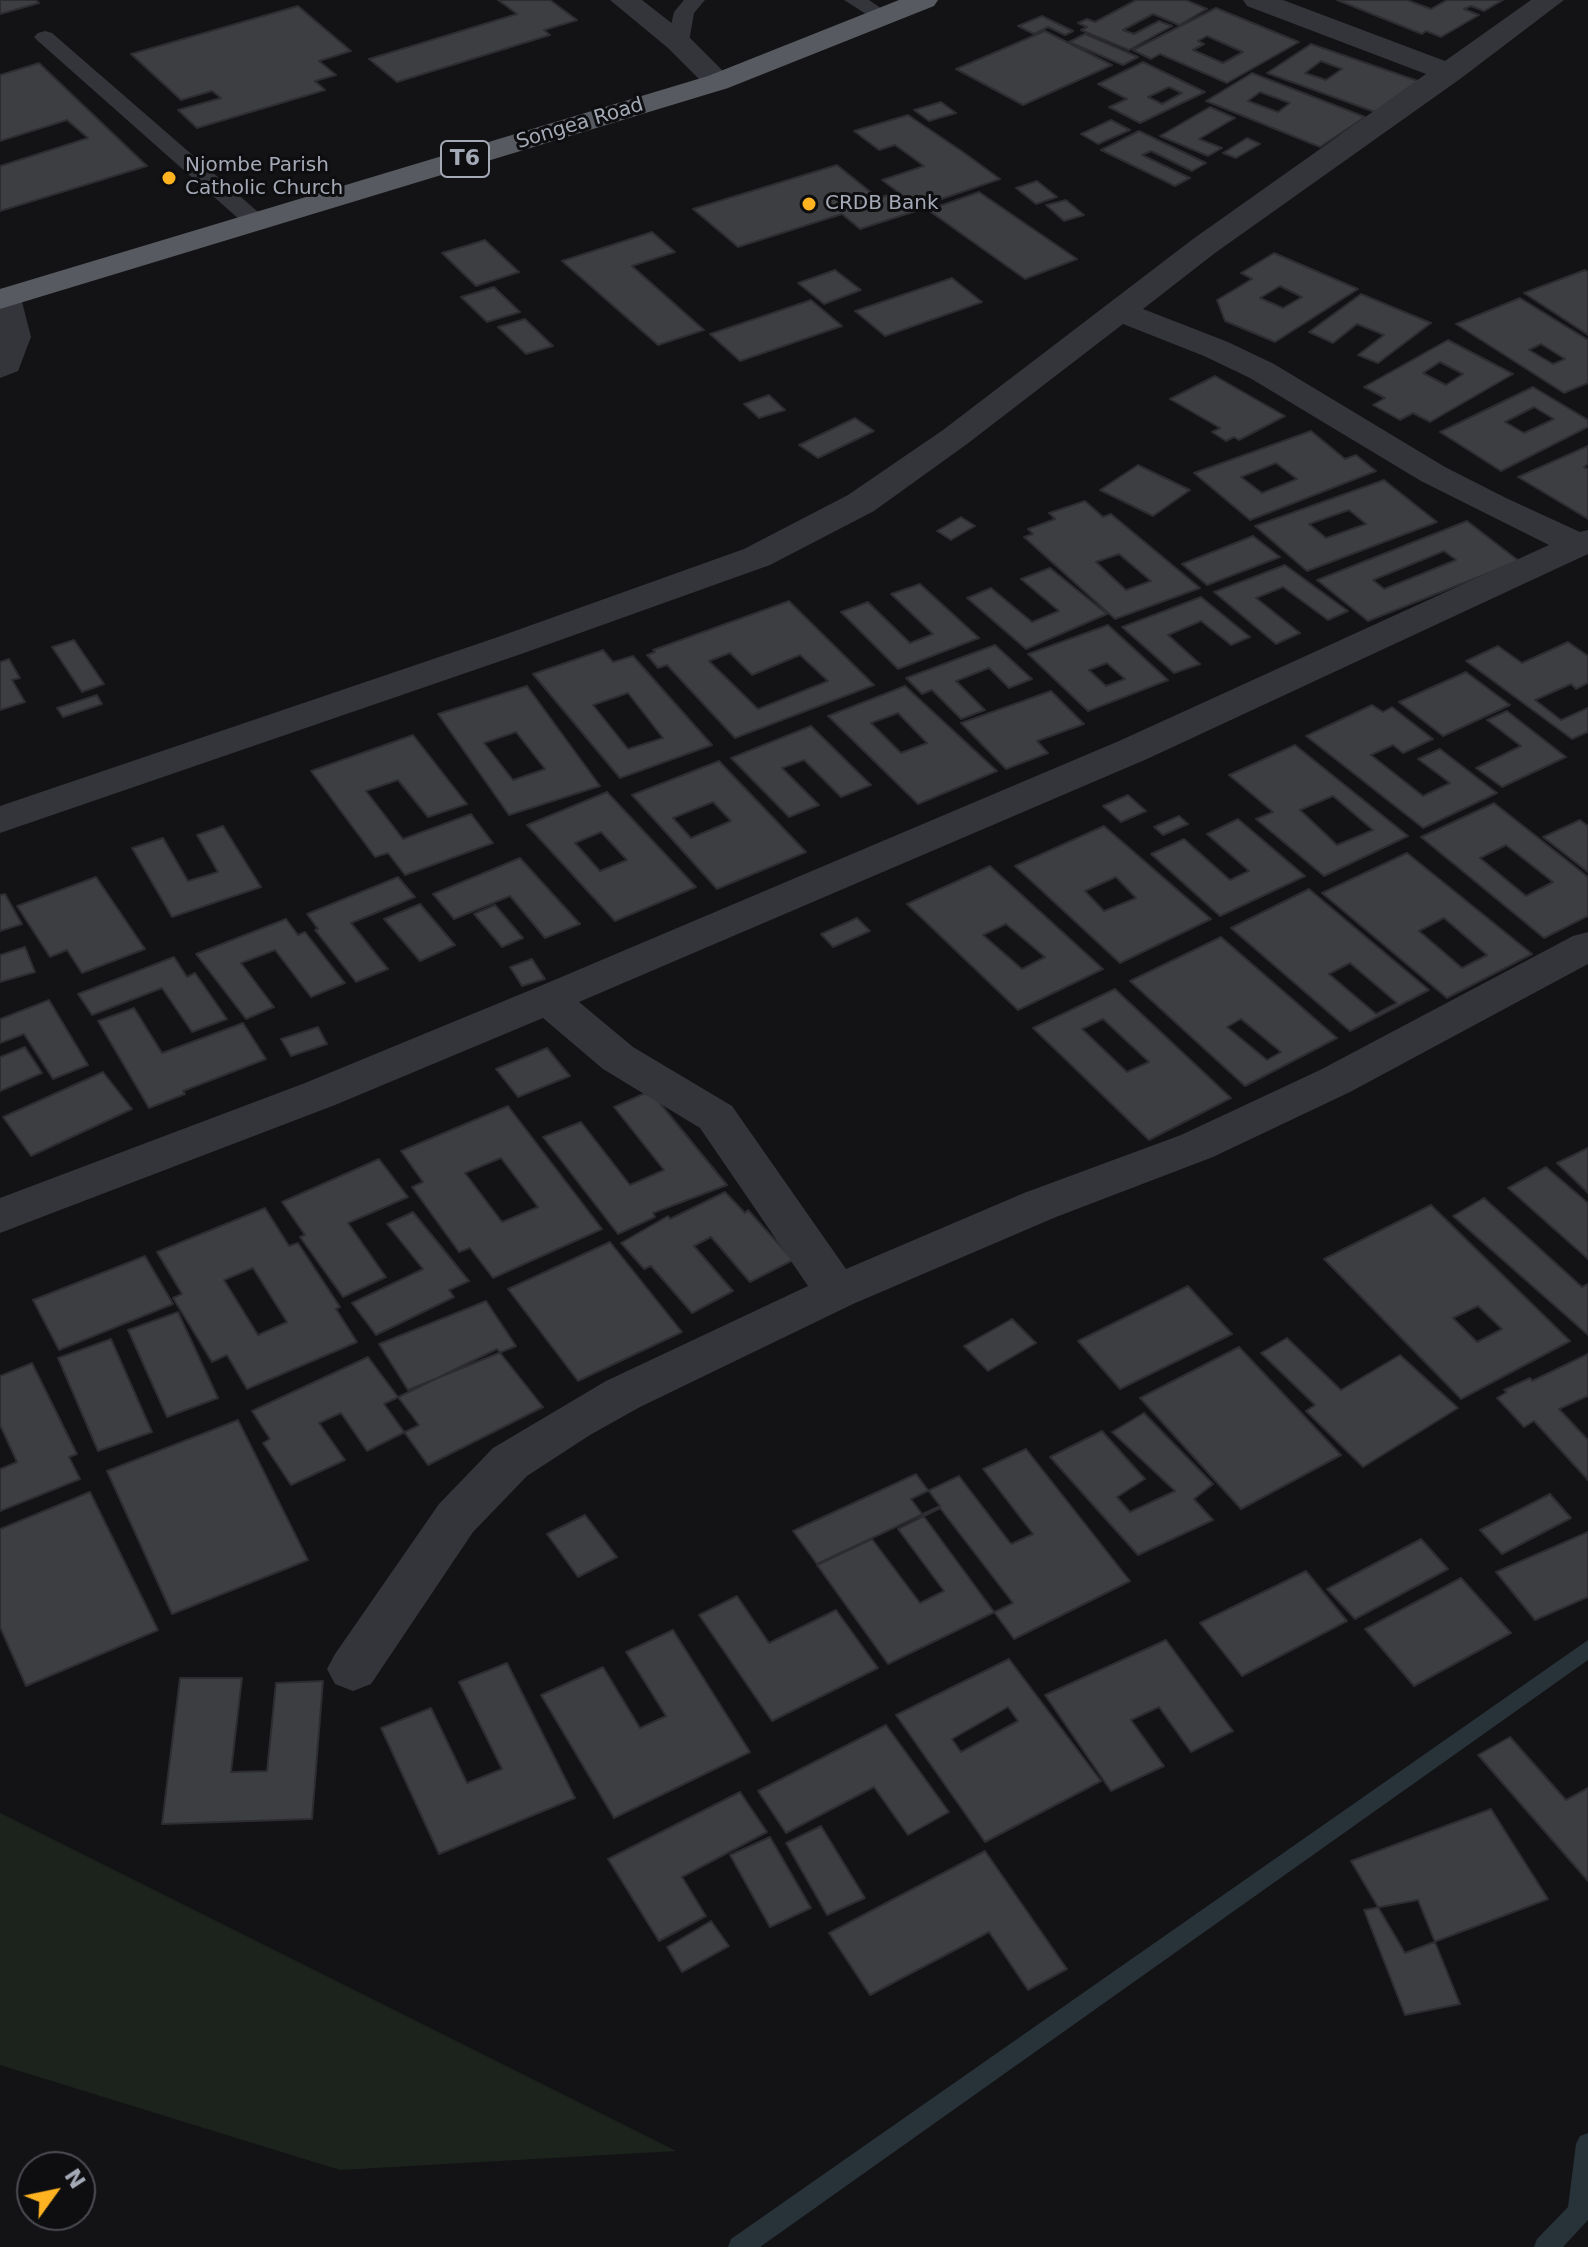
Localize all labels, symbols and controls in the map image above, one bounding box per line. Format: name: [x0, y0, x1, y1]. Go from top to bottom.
street label: Songea Road: [514, 93, 646, 155]
road number: T6: [441, 141, 489, 177]
place label: Njombe Parish Catholic Church: [185, 154, 343, 201]
marker: Njombe Parish Catholic Church: [160, 169, 178, 187]
place label: CRDB Bank: [825, 192, 939, 216]
marker: CRDB Bank: [800, 195, 818, 213]
north arrow: [16, 2151, 96, 2231]
text: N: [59, 2164, 90, 2193]

